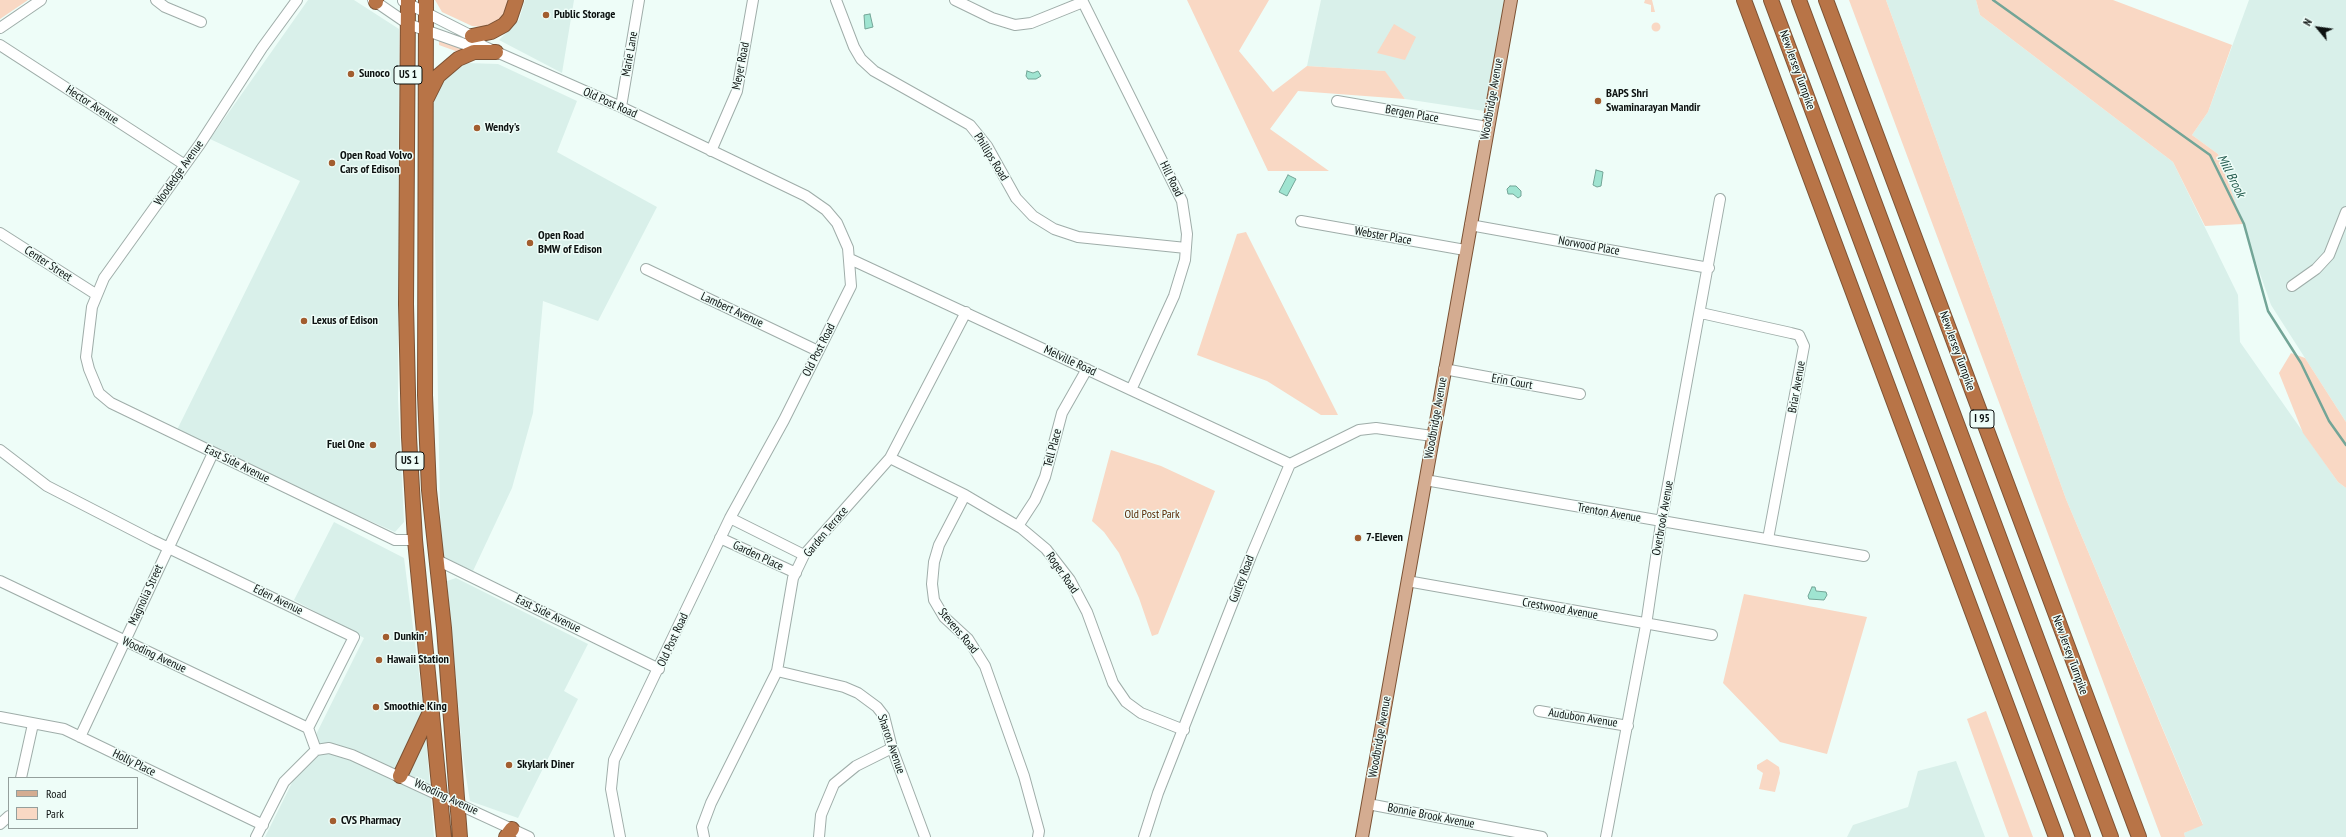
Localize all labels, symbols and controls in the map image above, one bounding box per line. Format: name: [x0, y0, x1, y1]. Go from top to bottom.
place label: Public Storage: [554, 8, 615, 22]
north arrow: [2298, 8, 2338, 48]
marker: Public Storage: [541, 10, 551, 20]
text: N: [2300, 16, 2315, 28]
street label: New Jersey Turnpike: [1776, 28, 1818, 112]
street label: Marie Lane: [619, 30, 641, 78]
street label: Meyer Road: [729, 41, 753, 91]
street label: Woodbridge Avenue: [1478, 57, 1506, 141]
road number: US 1: [394, 66, 422, 84]
place label: Sunoco: [359, 67, 390, 81]
marker: Sunoco: [346, 69, 356, 79]
street label: Hector Avenue: [63, 83, 121, 127]
street label: Old Post Road: [581, 85, 639, 121]
place label: BAPS Shri Swaminarayan Mandir: [1606, 87, 1700, 115]
marker: BAPS Shri Swaminarayan Mandir: [1593, 96, 1603, 106]
street label: Bergen Place: [1384, 102, 1440, 126]
place label: Wendy's: [485, 121, 520, 135]
marker: Wendy's: [472, 123, 482, 133]
street label: Phillips Road: [971, 130, 1011, 184]
street label: Woodedge Avenue: [151, 138, 207, 208]
place label: Open Road Volvo Cars of Edison: [340, 149, 412, 177]
water label: Mill Brook: [2214, 152, 2248, 200]
marker: Open Road Volvo Cars of Edison: [327, 158, 337, 168]
street label: Hill Road: [1156, 159, 1186, 199]
street label: Webster Place: [1353, 224, 1413, 248]
place label: Open Road BMW of Edison: [538, 229, 602, 257]
street label: Norwood Place: [1557, 234, 1621, 258]
marker: Open Road BMW of Edison: [525, 238, 535, 248]
street label: Center Street: [21, 243, 75, 285]
street label: Lambert Avenue: [698, 289, 766, 331]
street label: New Jersey Turnpike: [1936, 309, 1978, 393]
place label: Lexus of Edison: [312, 314, 378, 328]
marker: Lexus of Edison: [299, 316, 309, 326]
street label: Old Post Road: [799, 321, 839, 379]
street label: Melville Road: [1041, 343, 1099, 379]
street label: Briar Avenue: [1785, 360, 1809, 414]
street label: Erin Court: [1490, 371, 1534, 393]
street label: Woodbridge Avenue: [1422, 376, 1450, 460]
road number: I 95: [1970, 410, 1994, 428]
street label: Tell Place: [1041, 427, 1065, 469]
place label: Fuel One: [327, 438, 365, 452]
marker: Fuel One: [368, 440, 378, 450]
street label: East Side Avenue: [202, 442, 272, 486]
road number: US 1: [396, 452, 424, 470]
street label: Overbrook Avenue: [1649, 479, 1677, 557]
street label: Trenton Avenue: [1576, 500, 1642, 526]
street label: Garden Terrace: [801, 504, 851, 560]
park label: Old Post Park: [1124, 508, 1180, 522]
place label: 7-Eleven: [1366, 531, 1403, 545]
marker: 7-Eleven: [1353, 533, 1363, 543]
street label: Garden Place: [730, 538, 786, 574]
street label: Roger Road: [1043, 550, 1081, 596]
street label: Gurley Road: [1226, 553, 1258, 605]
street label: Magnolia Street: [126, 562, 166, 628]
street label: Eden Avenue: [251, 582, 305, 618]
street label: East Side Avenue: [513, 592, 583, 636]
street label: Crestwood Avenue: [1521, 595, 1599, 623]
street label: Stevens Road: [935, 605, 981, 657]
street label: Old Post Road: [654, 611, 692, 669]
street label: New Jersey Turnpike: [2049, 613, 2091, 697]
place label: Dunkin': [394, 630, 427, 644]
marker: Dunkin': [381, 632, 391, 642]
street label: Wooding Avenue: [120, 634, 188, 676]
place label: Hawaii Station: [387, 653, 449, 667]
marker: Hawaii Station: [374, 655, 384, 665]
street label: Woodbridge Avenue: [1366, 695, 1394, 779]
place label: Smoothie King: [384, 700, 447, 714]
marker: Smoothie King: [371, 702, 381, 712]
street label: Audubon Avenue: [1547, 705, 1619, 731]
street label: Sharon Avenue: [874, 712, 908, 776]
street label: Holly Place: [110, 746, 158, 780]
place label: Skylark Diner: [517, 758, 574, 772]
marker: Skylark Diner: [504, 760, 514, 770]
street label: Wooding Avenue: [412, 776, 480, 818]
legend: [8, 777, 138, 829]
text: Road: [46, 786, 66, 801]
street label: Bonnie Brook Avenue: [1386, 801, 1476, 831]
text: Park: [46, 806, 64, 821]
place label: CVS Pharmacy: [341, 814, 401, 828]
marker: CVS Pharmacy: [328, 816, 338, 826]

